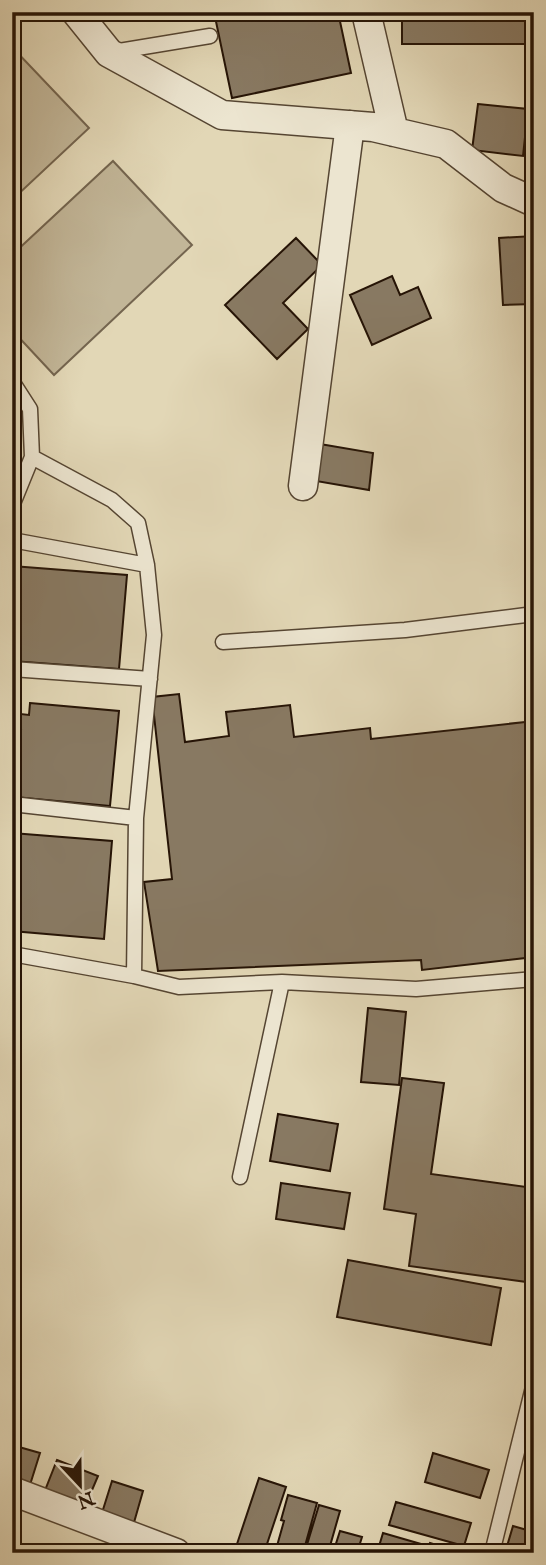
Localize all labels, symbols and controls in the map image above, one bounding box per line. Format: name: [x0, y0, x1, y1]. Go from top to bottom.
north arrow: [46, 1450, 116, 1520]
text: N: [73, 1484, 99, 1513]

